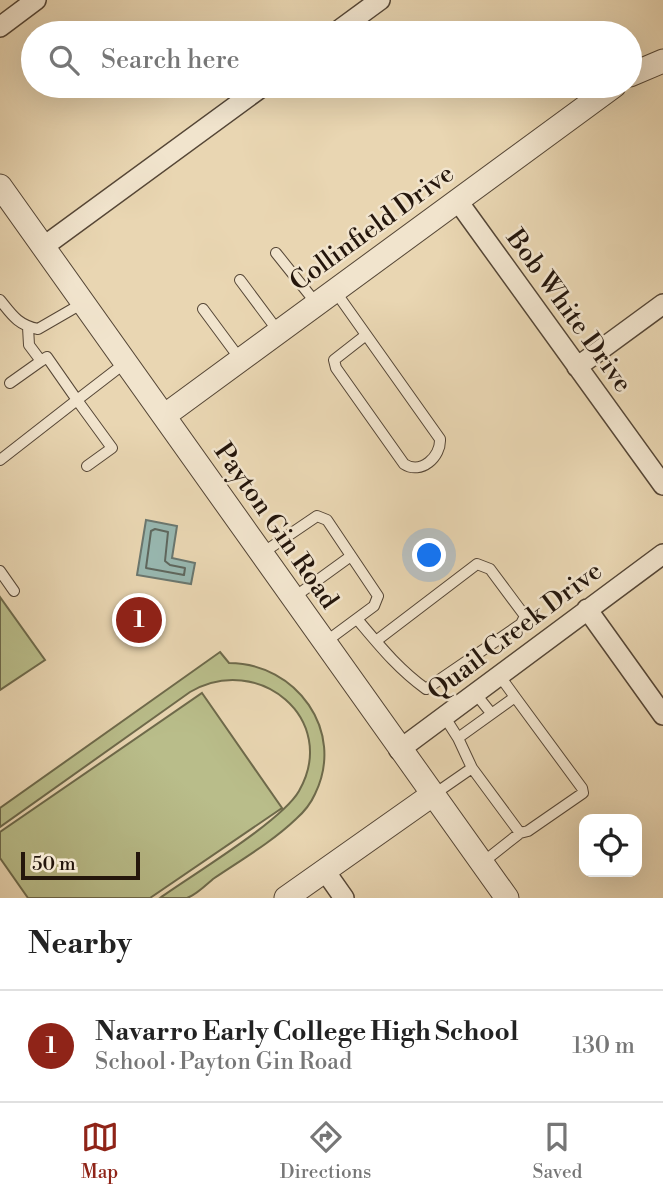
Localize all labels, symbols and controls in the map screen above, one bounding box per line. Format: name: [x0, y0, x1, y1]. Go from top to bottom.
search box: [21, 21, 642, 98]
icon: search: [45, 41, 83, 79]
text: Search here: [101, 44, 240, 76]
street label: Collinfield Drive: [284, 158, 460, 298]
street label: Bob White Drive: [498, 222, 639, 399]
street label: Payton Gin Road: [207, 437, 345, 615]
your location: [412, 538, 446, 572]
street label: Quail Creek Drive: [421, 555, 609, 707]
pin: 1: [116, 594, 162, 646]
map controls: [579, 814, 642, 877]
button: locate: [579, 814, 642, 877]
scale bar: [21, 849, 140, 881]
text: 50 m: [32, 852, 76, 876]
text: Nearby: [28, 925, 132, 963]
text: Navarro Early College High School: [95, 1016, 518, 1048]
text: 1: [45, 1032, 57, 1060]
text: 130 m: [572, 1032, 635, 1060]
text: School · Payton Gin Road: [95, 1048, 352, 1076]
tab: Map: [81, 1118, 119, 1184]
tab: Directions: [280, 1118, 371, 1184]
tab: Saved: [533, 1118, 582, 1184]

